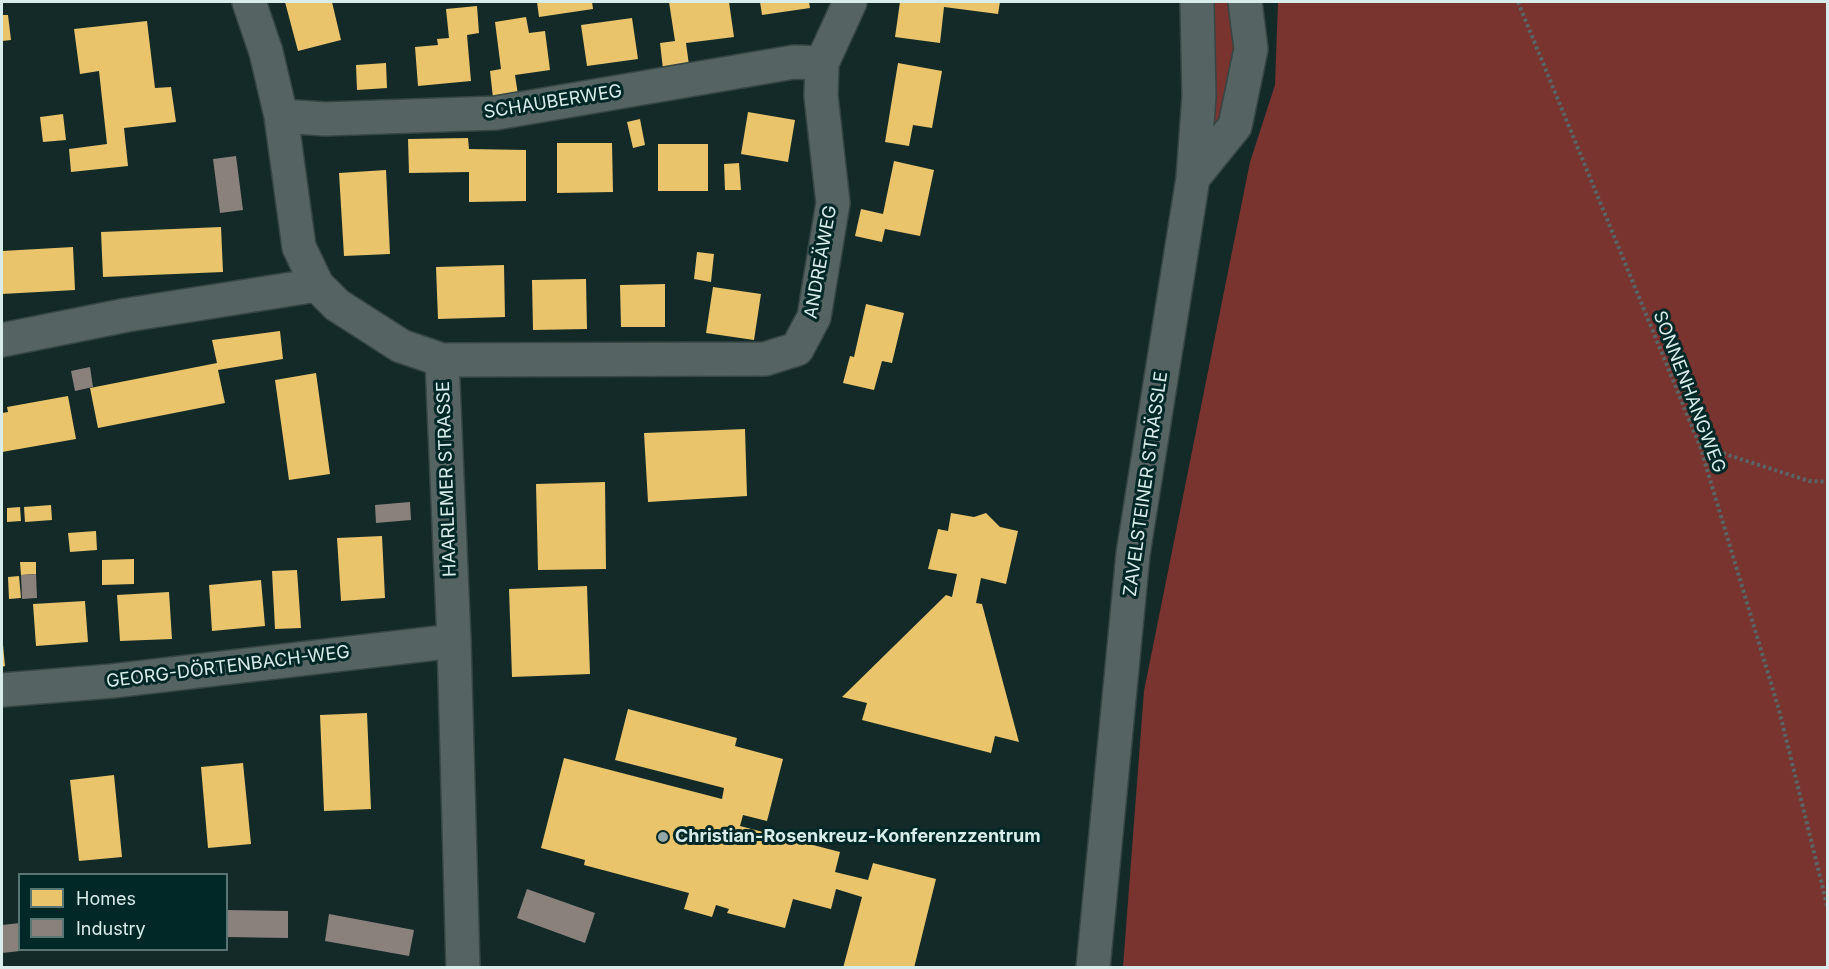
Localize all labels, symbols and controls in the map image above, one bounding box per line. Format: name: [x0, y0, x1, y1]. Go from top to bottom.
street label: SCHAUBERWEG: [482, 80, 624, 124]
street label: ANDREÄWEG: [800, 204, 842, 320]
street label: SONNENHANGWEG: [1648, 308, 1730, 476]
street label: ZAVELSTEINER STRÄSSLE: [1120, 370, 1172, 598]
street label: HAARLEMER STRASSE: [433, 381, 461, 577]
street label: GEORG-DÖRTENBACH-WEG: [105, 641, 351, 693]
place label: Christian-Rosenkreuz-Konferenzzentrum: [675, 826, 1041, 848]
marker: Christian-Rosenkreuz-Konferenzzentrum: [656, 830, 670, 844]
legend: [18, 873, 228, 951]
text: Homes: [76, 888, 136, 909]
text: Industry: [76, 918, 146, 939]

